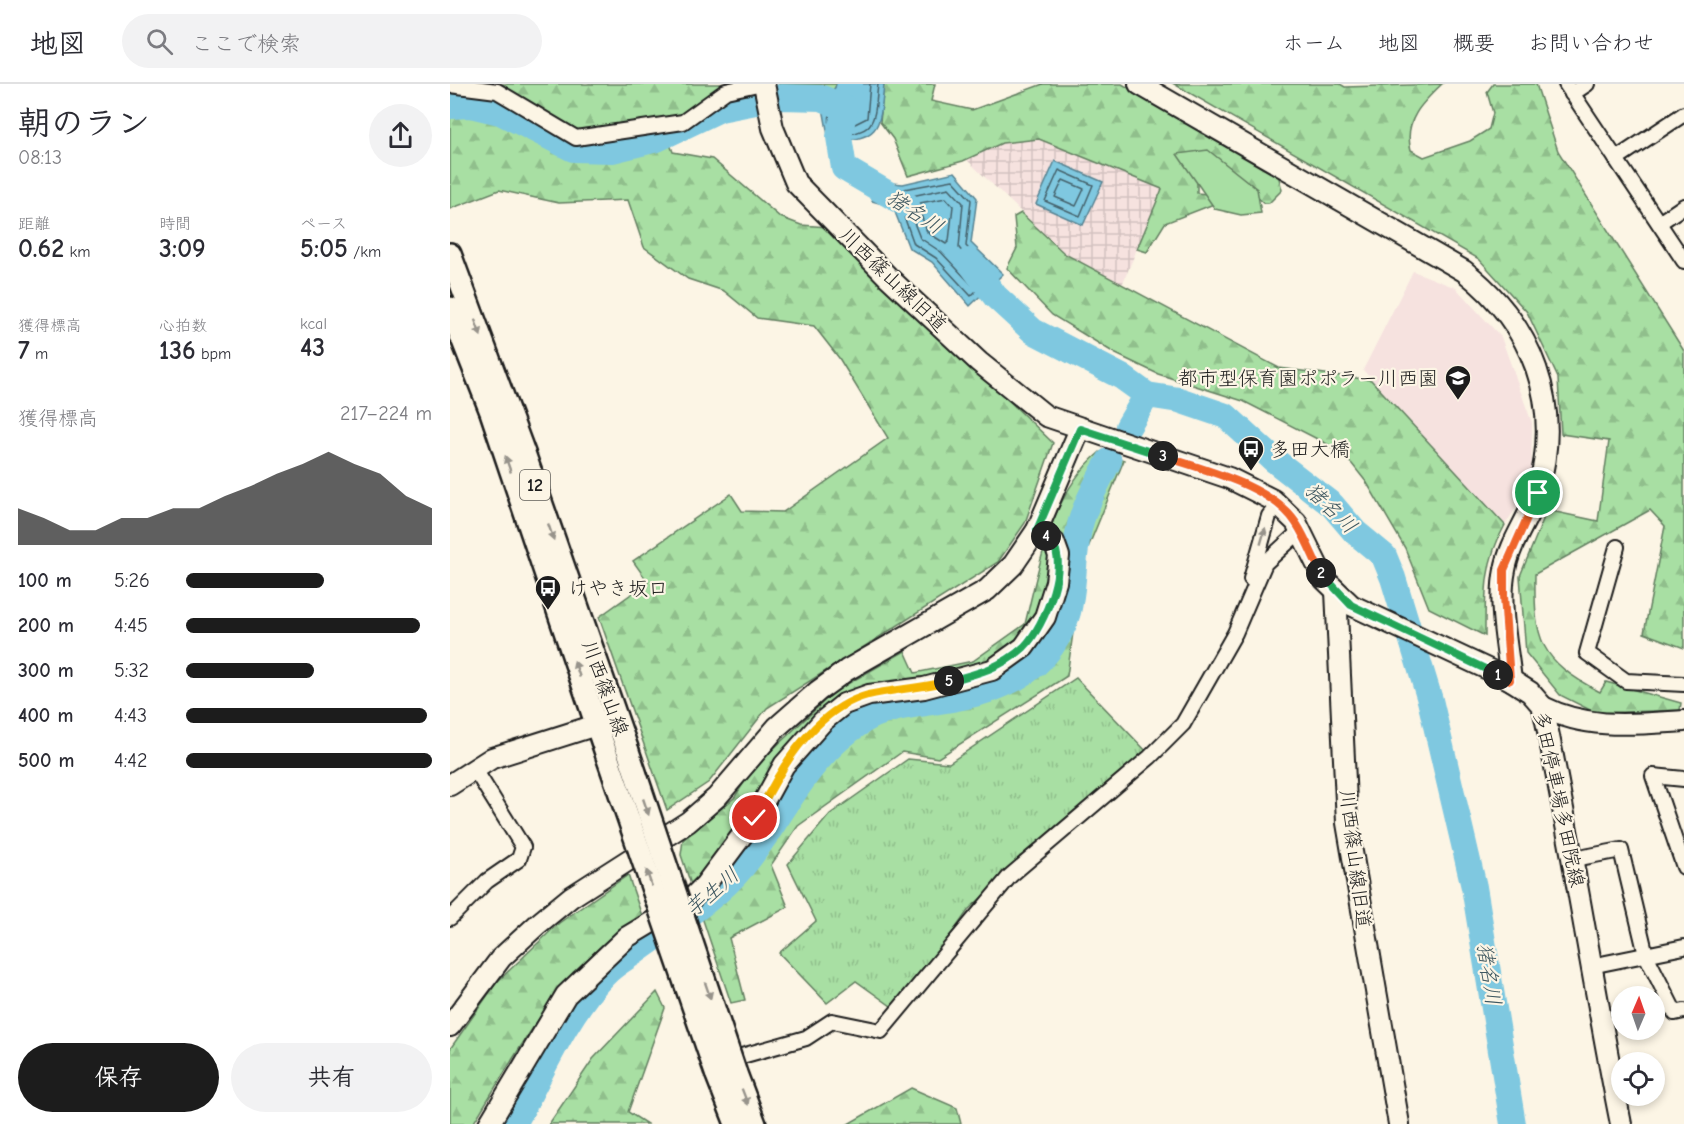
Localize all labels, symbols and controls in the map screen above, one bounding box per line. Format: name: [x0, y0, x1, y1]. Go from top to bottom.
search box: [122, 14, 542, 68]
icon: search: [143, 25, 176, 58]
text: 地図: [30, 28, 86, 60]
text: ここで検索: [191, 31, 301, 57]
text: ホーム: [1283, 31, 1345, 55]
text: 地図: [1378, 31, 1420, 55]
text: 概要: [1453, 31, 1495, 55]
text: お問い合わせ: [1528, 31, 1654, 55]
text: 朝のラン: [18, 104, 150, 142]
button: share: [369, 104, 432, 167]
text: 08:13: [18, 146, 62, 169]
water label: 猪名川: [882, 185, 948, 239]
text: 距離: [18, 215, 50, 233]
text: 時間: [159, 215, 191, 233]
text: ペース: [300, 215, 347, 233]
street label: 川西篠山線旧道: [835, 223, 951, 337]
text: 0.62: [18, 234, 64, 264]
text: 3:09: [159, 234, 206, 264]
text: 5:05: [300, 234, 348, 264]
text: km: [64, 243, 90, 261]
text: /km: [348, 243, 381, 261]
text: kcal: [300, 315, 327, 333]
text: 獲得標高: [18, 317, 82, 335]
text: 心拍数: [159, 317, 207, 335]
one-way arrow: [473, 320, 483, 338]
text: 43: [300, 333, 325, 363]
text: 7: [18, 336, 30, 366]
text: 136: [159, 336, 196, 366]
text: m: [30, 345, 48, 363]
text: bpm: [196, 345, 231, 363]
school or university icon: 都市型保育園ポポラー川西園: [1443, 363, 1473, 401]
place label: 都市型保育園ポポラー川西園: [1178, 367, 1438, 390]
text: 217–224 m: [340, 402, 432, 425]
text: 獲得標高: [18, 407, 98, 430]
bus stop icon: 多田大橋: [1236, 434, 1266, 472]
place label: 多田大橋: [1270, 438, 1350, 461]
pin: 3: [1148, 441, 1178, 471]
text: 3: [1159, 447, 1167, 465]
one-way arrow: [503, 455, 513, 473]
pin: [1512, 467, 1563, 518]
road number: 12: [520, 470, 550, 500]
icon: arrive: [1521, 476, 1554, 509]
water label: 猪名川: [1300, 477, 1362, 539]
pin: 4: [1031, 521, 1061, 551]
one-way arrow: [546, 523, 556, 541]
text: 4: [1042, 527, 1050, 545]
one-way arrow: [1259, 527, 1268, 545]
pin: 2: [1306, 558, 1336, 588]
text: 2: [1317, 564, 1325, 582]
text: 100 m: [18, 569, 72, 592]
text: 5:26: [114, 569, 150, 592]
bus stop icon: けやき坂口: [533, 573, 563, 611]
place label: けやき坂口: [568, 577, 668, 600]
text: 200 m: [18, 614, 74, 637]
text: 4:45: [114, 614, 148, 637]
street label: 川西篠山線: [577, 637, 633, 739]
text: 300 m: [18, 659, 74, 682]
text: 5:32: [114, 659, 149, 682]
one-way arrow: [572, 660, 582, 678]
pin: 1: [1483, 660, 1513, 690]
pin: 5: [934, 666, 964, 696]
text: 1: [1495, 666, 1501, 684]
text: 5: [945, 672, 953, 690]
text: 400 m: [18, 704, 73, 727]
text: 4:43: [114, 704, 147, 727]
street label: 多田停車場多田院線: [1529, 709, 1589, 889]
text: 500 m: [18, 749, 75, 772]
text: 4:42: [114, 749, 147, 772]
street label: 川西篠山線旧道: [1335, 788, 1375, 930]
pin: [729, 792, 780, 843]
one-way arrow: [642, 798, 652, 816]
icon: check: [738, 801, 771, 834]
water label: 芋生川: [680, 862, 744, 922]
one-way arrow: [644, 869, 654, 887]
water label: 猪名川: [1472, 941, 1506, 1007]
one-way arrow: [704, 982, 714, 1000]
north arrow: [1611, 986, 1665, 1040]
map controls: [1611, 986, 1665, 1106]
button: 保存: [18, 1043, 219, 1112]
button: 共有: [231, 1043, 432, 1112]
button: locate: [1611, 1052, 1665, 1106]
one-way arrow: [740, 1089, 750, 1107]

